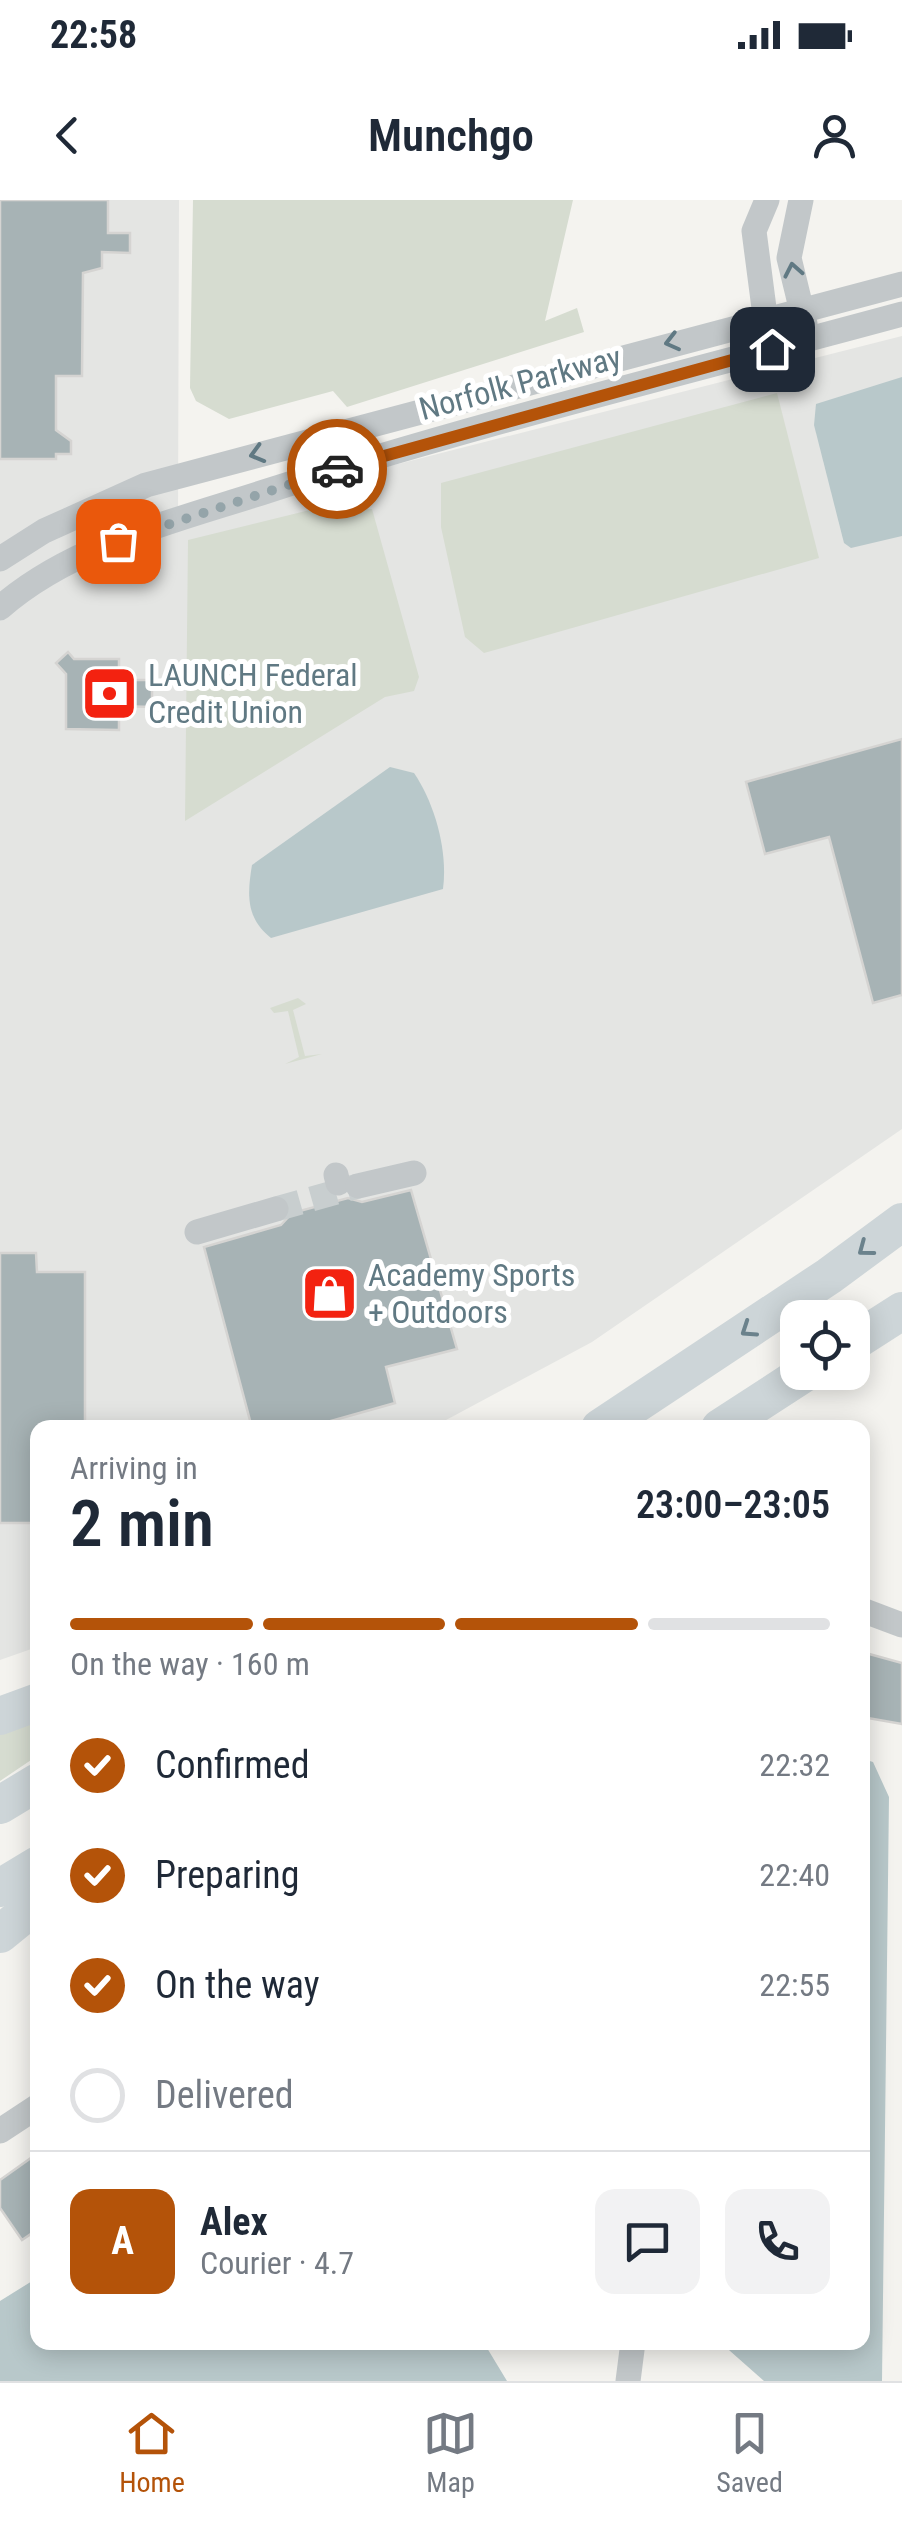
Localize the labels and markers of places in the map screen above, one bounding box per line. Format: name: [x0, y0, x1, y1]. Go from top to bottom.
pin: [730, 307, 815, 392]
pin: [76, 499, 161, 584]
place label: LAUNCH Federal Credit Union: [148, 656, 358, 731]
bank icon: LAUNCH Federal Credit Union: [79, 663, 139, 723]
place label: Academy Sports + Outdoors: [368, 1256, 575, 1331]
shop icon: Academy Sports + Outdoors: [299, 1263, 359, 1323]

